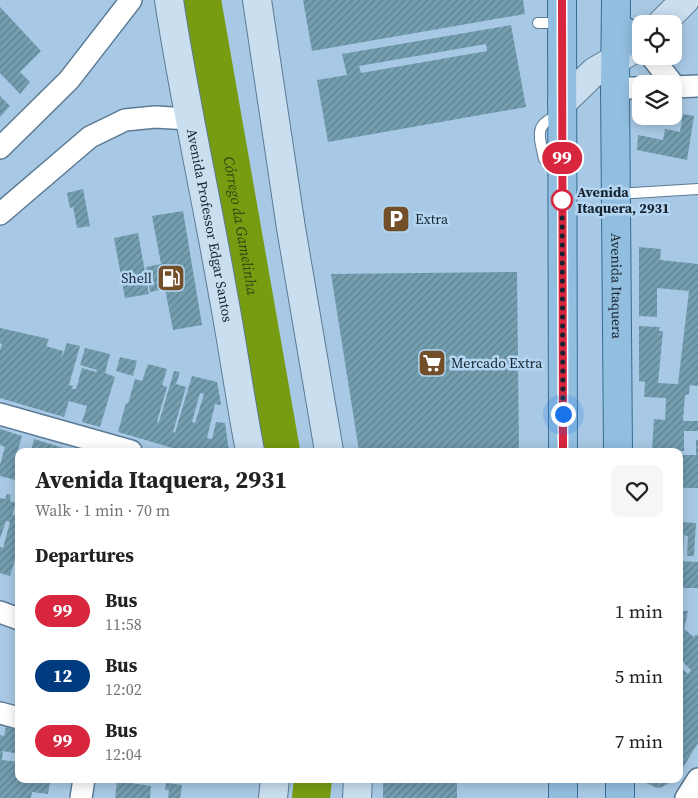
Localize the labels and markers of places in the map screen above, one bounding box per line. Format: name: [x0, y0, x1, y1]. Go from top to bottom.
place label: Avenida Itaquera, 2931: [577, 182, 670, 218]
marker: Avenida Itaquera, 2931: [551, 189, 573, 211]
parking icon: Extra: [381, 204, 411, 234]
place label: Extra: [415, 209, 449, 229]
fuel station icon: Shell: [156, 263, 186, 293]
place label: Shell: [121, 268, 152, 288]
supermarket icon: Mercado Extra: [417, 348, 447, 378]
place label: Mercado Extra: [451, 353, 543, 373]

